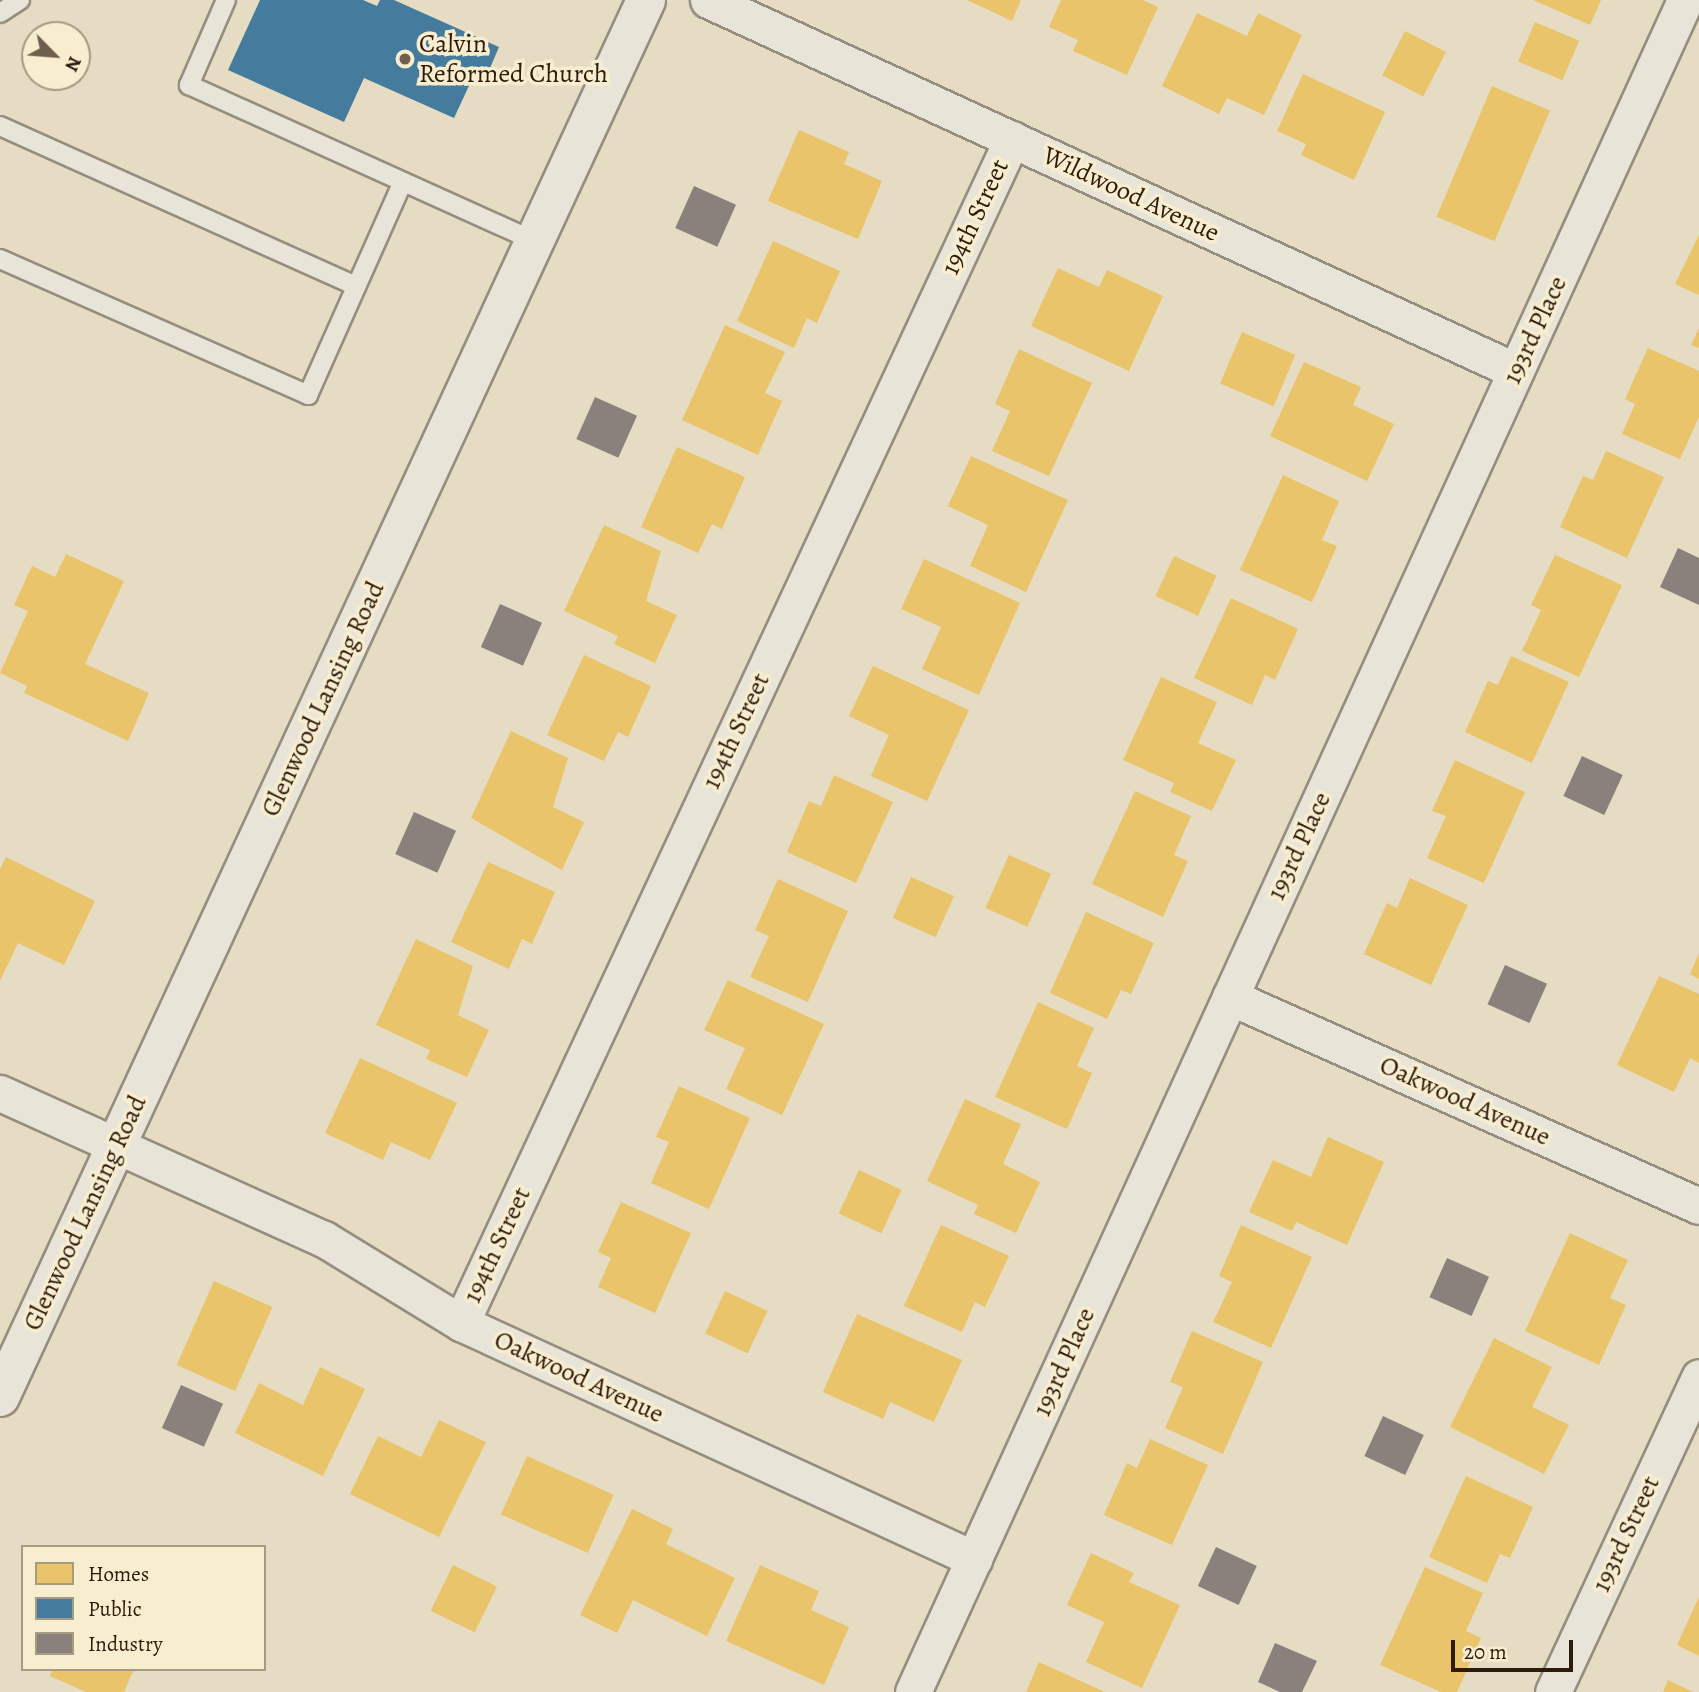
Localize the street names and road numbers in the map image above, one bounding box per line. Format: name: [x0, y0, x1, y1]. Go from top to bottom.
street label: Wildwood Avenue: [1038, 139, 1224, 249]
street label: 194th Street: [935, 154, 1015, 280]
street label: 193rd Place: [1496, 271, 1574, 389]
street label: Glenwood Lansing Road: [255, 577, 391, 821]
street label: 194th Street: [696, 668, 776, 794]
street label: 193rd Place: [1260, 787, 1338, 905]
street label: Oakwood Avenue: [1375, 1049, 1555, 1153]
street label: Glenwood Lansing Road: [17, 1091, 153, 1335]
street label: 194th Street: [457, 1182, 537, 1308]
street label: 193rd Place: [1026, 1303, 1102, 1421]
street label: Oakwood Avenue: [489, 1324, 669, 1430]
street label: 193rd Street: [1586, 1471, 1666, 1597]

